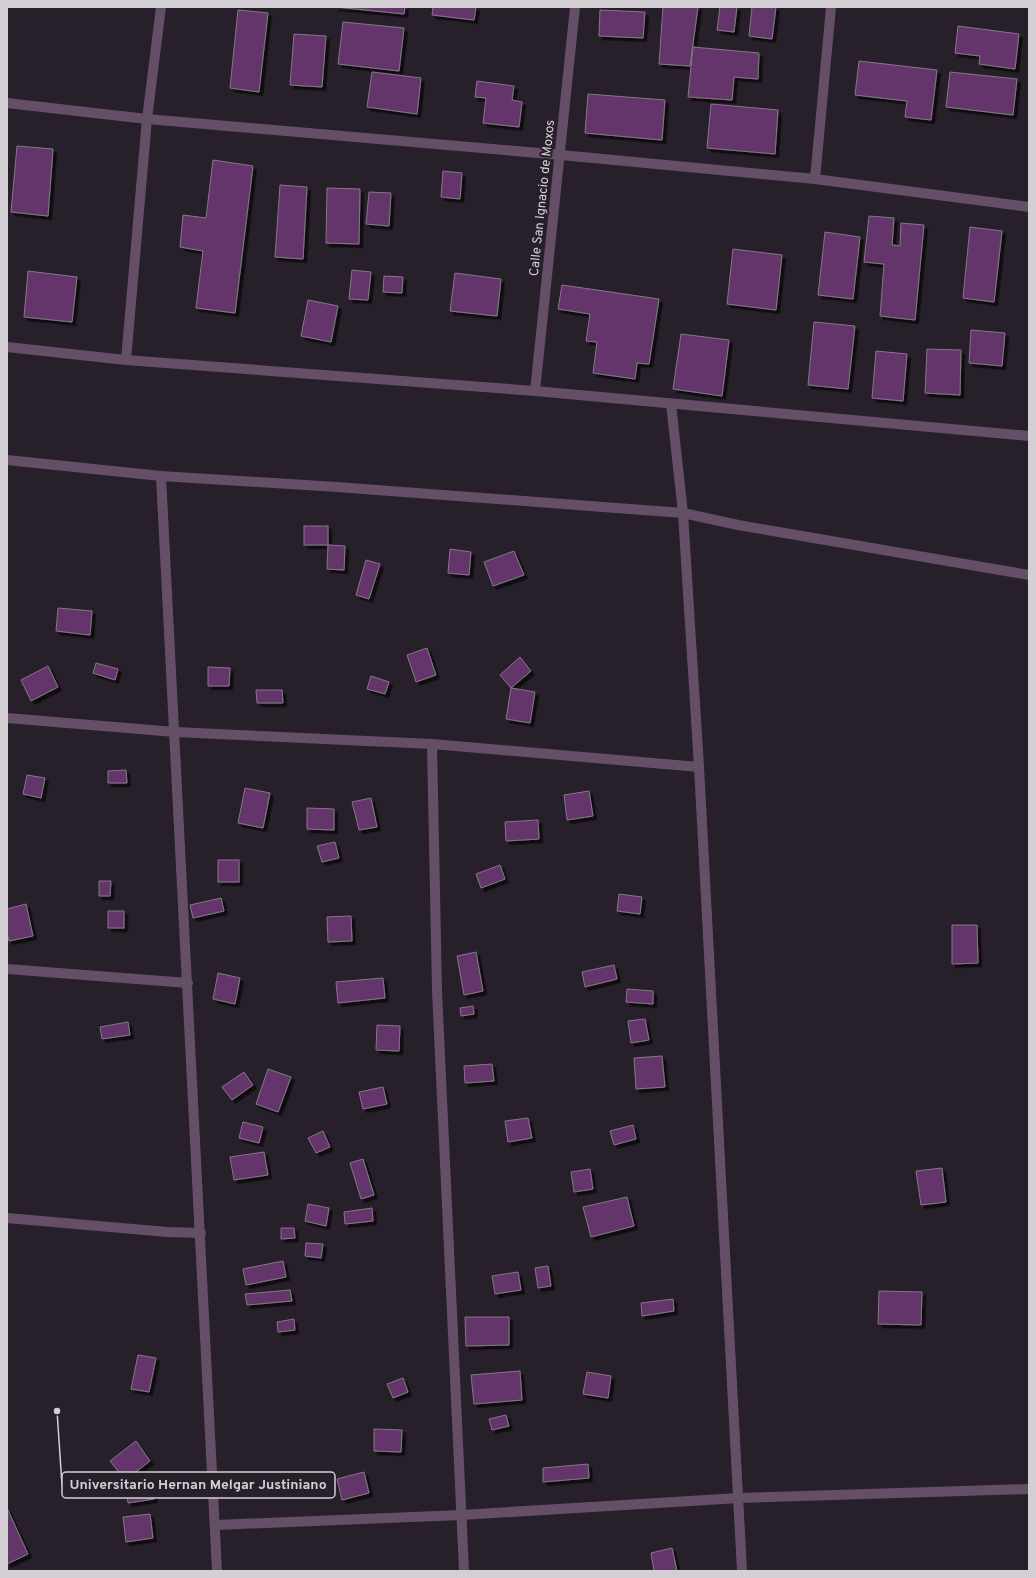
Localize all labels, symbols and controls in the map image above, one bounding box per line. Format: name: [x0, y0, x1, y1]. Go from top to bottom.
street label: Calle San Ignacio de Moxos: [527, 119, 559, 277]
callout: Universitario Hernan Melgar Justiniano: [62, 1472, 335, 1498]
text: Universitario Hernan Melgar Justiniano: [69, 1477, 327, 1494]

